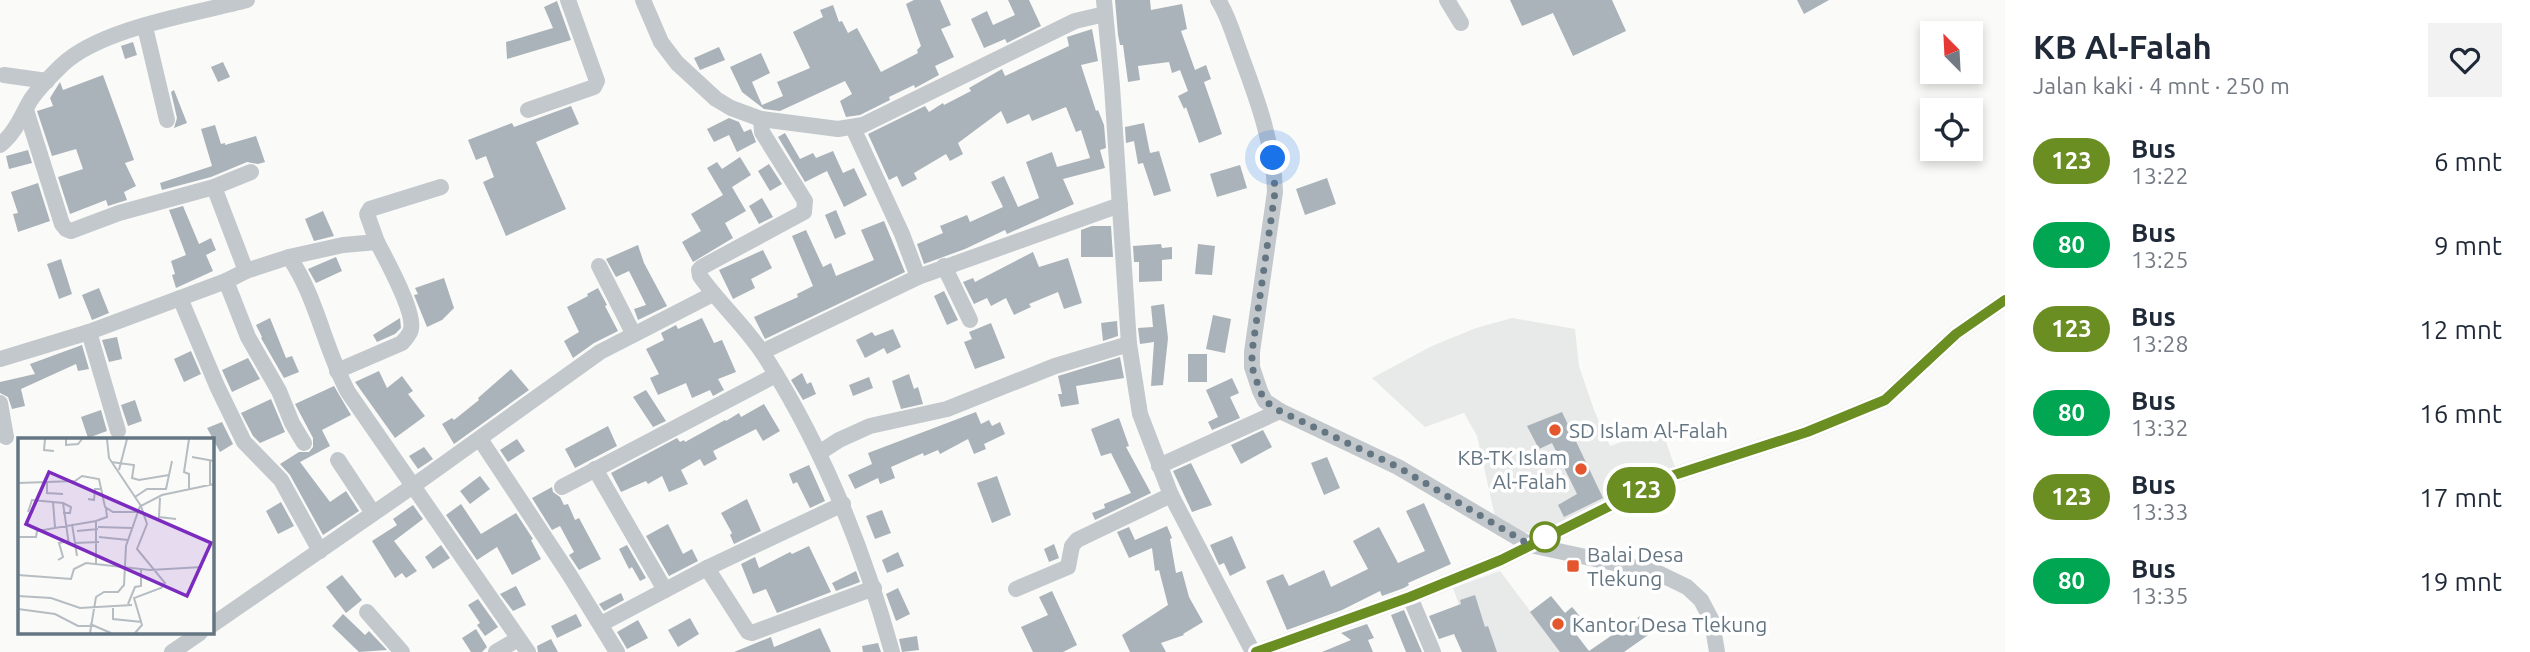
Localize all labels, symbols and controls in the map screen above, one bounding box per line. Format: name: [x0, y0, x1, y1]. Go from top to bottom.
north arrow: [1920, 21, 1983, 84]
map controls: [1920, 21, 1983, 161]
button: heart: [2428, 23, 2502, 97]
text: KB Al-Falah: [2033, 28, 2212, 65]
text: Jalan kaki · 4 mnt · 250 m: [2033, 73, 2290, 98]
button: locate: [1920, 98, 1983, 161]
text: Bus: [2131, 134, 2176, 163]
your location: [1255, 140, 1290, 175]
text: 123: [2051, 147, 2092, 174]
text: 6 mnt: [2434, 147, 2502, 176]
text: 13:22: [2131, 163, 2189, 188]
text: Bus: [2131, 218, 2176, 247]
text: 80: [2058, 231, 2085, 258]
text: 9 mnt: [2434, 231, 2502, 260]
text: 13:25: [2131, 247, 2189, 272]
text: Bus: [2131, 302, 2176, 331]
text: 123: [2051, 315, 2092, 342]
text: 12 mnt: [2419, 315, 2502, 344]
text: 13:28: [2131, 331, 2189, 356]
text: Bus: [2131, 386, 2176, 415]
text: 80: [2058, 399, 2085, 426]
text: 16 mnt: [2419, 399, 2502, 428]
text: 13:32: [2131, 415, 2189, 440]
place label: SD Islam Al-Falah: [1569, 418, 1728, 442]
marker: SD Islam Al-Falah: [1547, 422, 1563, 438]
inset map: [18, 438, 214, 634]
place label: KB-TK Islam Al-Falah: [1457, 445, 1567, 493]
marker: KB-TK Islam Al-Falah: [1573, 461, 1589, 477]
line badge: 123: [1601, 467, 1681, 513]
text: Bus: [2131, 470, 2176, 499]
text: 123: [1621, 476, 1661, 503]
text: 123: [2051, 483, 2092, 510]
text: 17 mnt: [2419, 483, 2502, 512]
text: 13:33: [2131, 499, 2189, 524]
unlabelled marker: [1530, 522, 1560, 552]
place label: Balai Desa Tlekung: [1587, 542, 1684, 590]
text: Bus: [2131, 554, 2176, 583]
marker: Balai Desa Tlekung: [1565, 558, 1581, 574]
text: 80: [2058, 567, 2085, 594]
text: 19 mnt: [2419, 567, 2502, 596]
text: 13:35: [2131, 583, 2189, 608]
place label: Kantor Desa Tlekung: [1572, 612, 1767, 636]
marker: Kantor Desa Tlekung: [1550, 616, 1566, 632]

